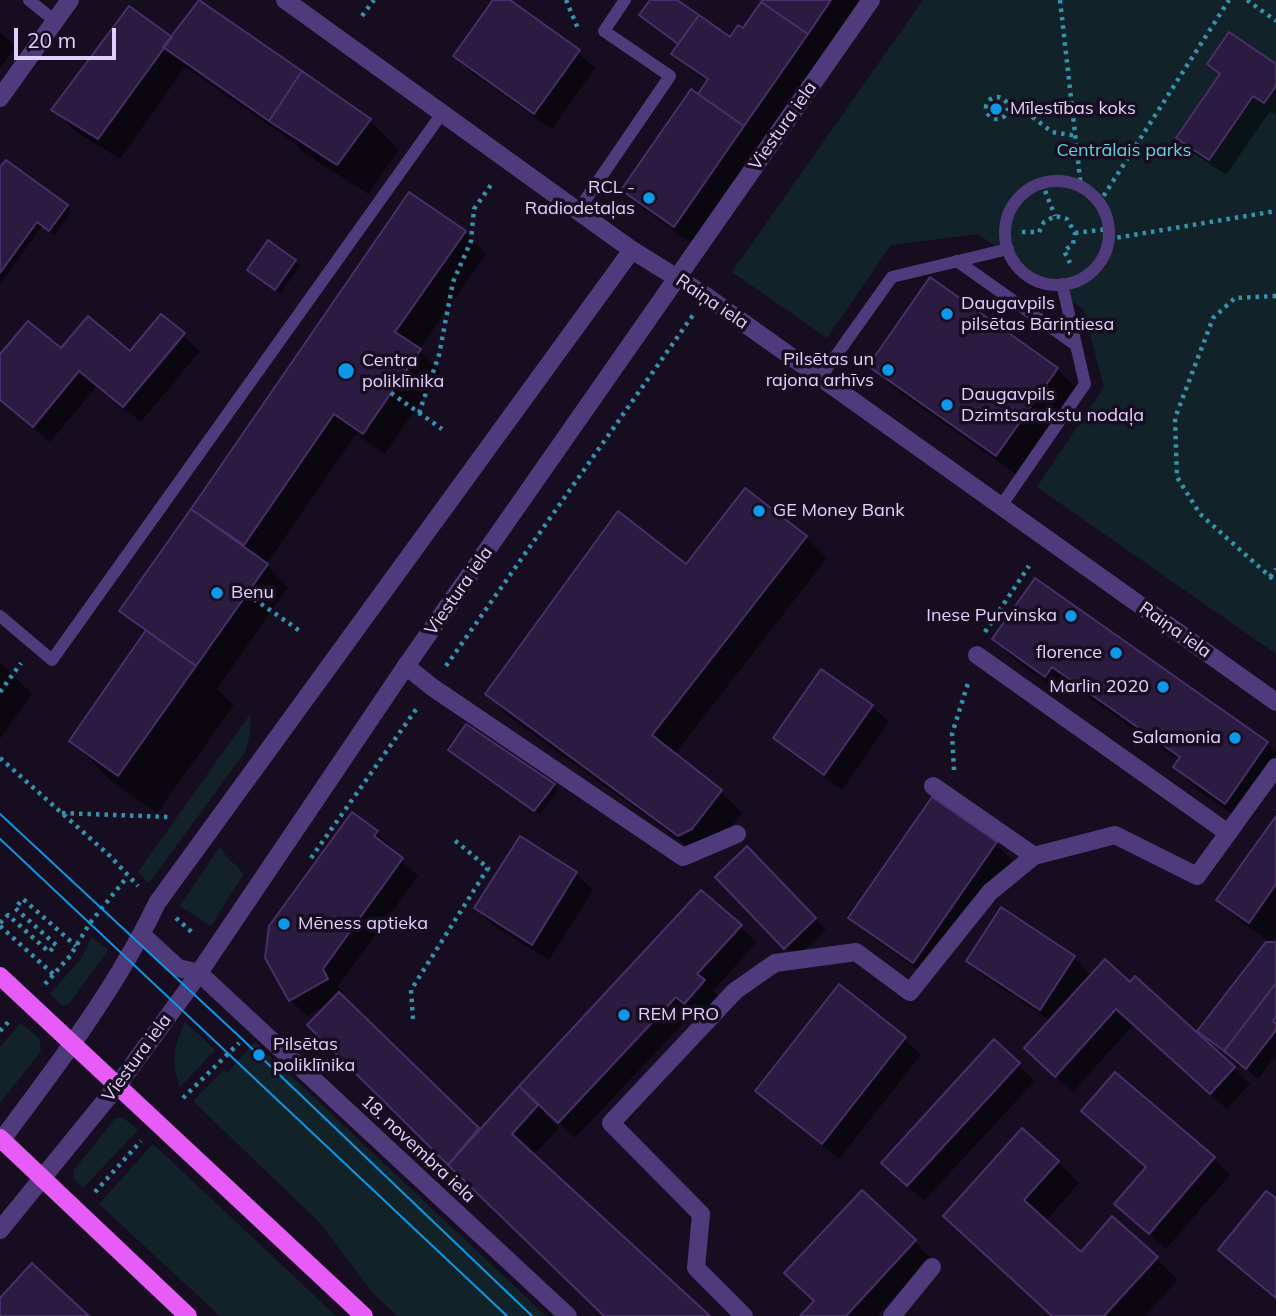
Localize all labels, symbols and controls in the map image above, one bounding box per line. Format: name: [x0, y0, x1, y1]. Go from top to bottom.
scale bar: [18, 14, 119, 58]
text: 20 m: [27, 27, 76, 53]
street label: Viestura iela: [745, 78, 821, 174]
place label: Mīlestības koks: [1010, 98, 1136, 120]
marker: Mīlestības koks: [988, 101, 1004, 117]
park label: Centrālais parks: [1057, 140, 1191, 162]
place label: RCL - Radiodetaļas: [525, 177, 635, 220]
marker: RCL - Radiodetaļas: [641, 190, 657, 206]
street label: Raiņa iela: [672, 270, 752, 334]
place label: Daugavpils pilsētas Bāriņtiesa: [961, 293, 1114, 336]
marker: Daugavpils pilsētas Bāriņtiesa: [939, 306, 955, 322]
place label: Pilsētas un rajona arhīvs: [766, 349, 874, 392]
place label: Centra poliklīnika: [362, 350, 444, 392]
marker: Centra poliklīnika: [336, 361, 356, 381]
marker: Pilsētas un rajona arhīvs: [880, 362, 896, 378]
place label: Daugavpils Dzimtsarakstu nodaļa: [961, 384, 1144, 426]
marker: Daugavpils Dzimtsarakstu nodaļa: [939, 397, 955, 413]
place label: GE Money Bank: [773, 500, 905, 522]
marker: GE Money Bank: [751, 503, 767, 519]
street label: Viestura iela: [421, 543, 497, 639]
place label: Benu: [231, 582, 274, 604]
marker: Benu: [209, 585, 225, 601]
street label: Raiņa iela: [1135, 597, 1215, 663]
place label: Inese Purvinska: [926, 605, 1057, 627]
marker: Inese Purvinska: [1063, 608, 1079, 624]
place label: florence: [1036, 642, 1102, 664]
marker: florence: [1108, 645, 1124, 661]
place label: Marlin 2020: [1049, 676, 1149, 698]
marker: Marlin 2020: [1155, 679, 1171, 695]
place label: Salamonia: [1132, 727, 1221, 749]
marker: Salamonia: [1227, 730, 1243, 746]
place label: Mēness aptieka: [298, 913, 428, 935]
marker: Mēness aptieka: [276, 916, 292, 932]
place label: REM PRO: [638, 1004, 719, 1026]
marker: REM PRO: [616, 1007, 632, 1023]
street label: Viestura iela: [98, 1010, 176, 1106]
place label: Pilsētas poliklīnika: [273, 1034, 355, 1076]
marker: Pilsētas poliklīnika: [251, 1047, 267, 1063]
street label: 18. novembra iela: [357, 1091, 479, 1207]

